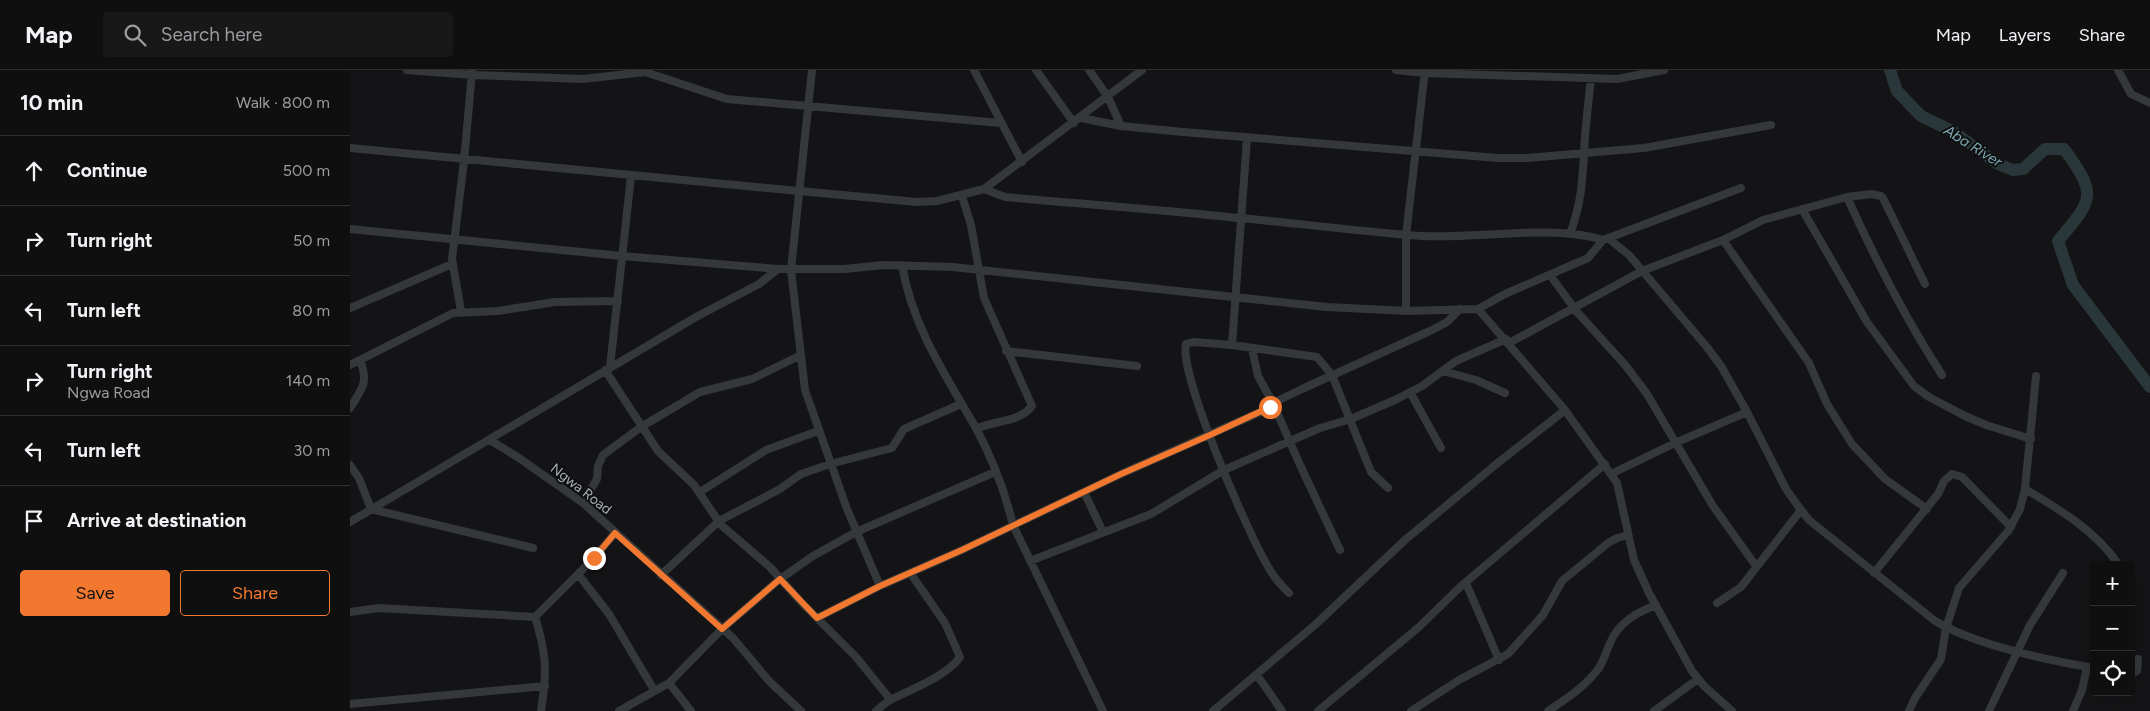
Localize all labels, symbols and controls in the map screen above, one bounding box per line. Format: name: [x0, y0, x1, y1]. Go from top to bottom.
search box: [103, 12, 453, 57]
text: Map: [25, 20, 73, 49]
icon: search: [121, 21, 149, 49]
text: Search here: [161, 23, 262, 46]
text: Map: [1936, 24, 1971, 46]
text: Layers: [1999, 24, 2051, 46]
text: Share: [2079, 24, 2125, 46]
text: 10 min: [20, 90, 83, 115]
text: Walk · 800 m: [236, 93, 330, 112]
water label: Aba River: [1940, 121, 2006, 171]
icon: ahead: [20, 157, 48, 185]
text: Continue: [67, 159, 147, 182]
text: 500 m: [283, 161, 330, 180]
icon: right: [20, 227, 48, 255]
text: Turn right: [67, 229, 153, 252]
text: 50 m: [293, 231, 330, 250]
icon: left: [20, 297, 48, 325]
text: Turn left: [67, 299, 141, 322]
text: 80 m: [292, 301, 330, 320]
text: Turn right: [67, 360, 153, 383]
icon: right: [20, 367, 48, 395]
text: 140 m: [286, 371, 330, 390]
text: Ngwa Road: [67, 383, 150, 402]
route start: [1259, 396, 1282, 419]
icon: left: [20, 437, 48, 465]
text: Turn left: [67, 439, 141, 462]
text: 30 m: [293, 441, 330, 460]
street label: Ngwa Road: [547, 460, 615, 518]
icon: arrive: [20, 507, 48, 535]
text: Arrive at destination: [67, 509, 246, 532]
route end: [583, 547, 606, 570]
map controls: [2090, 561, 2135, 696]
button: +: [2090, 561, 2135, 606]
button: Save: [20, 570, 170, 616]
button: Share: [180, 570, 330, 616]
button: −: [2090, 606, 2135, 651]
button: locate: [2090, 651, 2135, 696]

